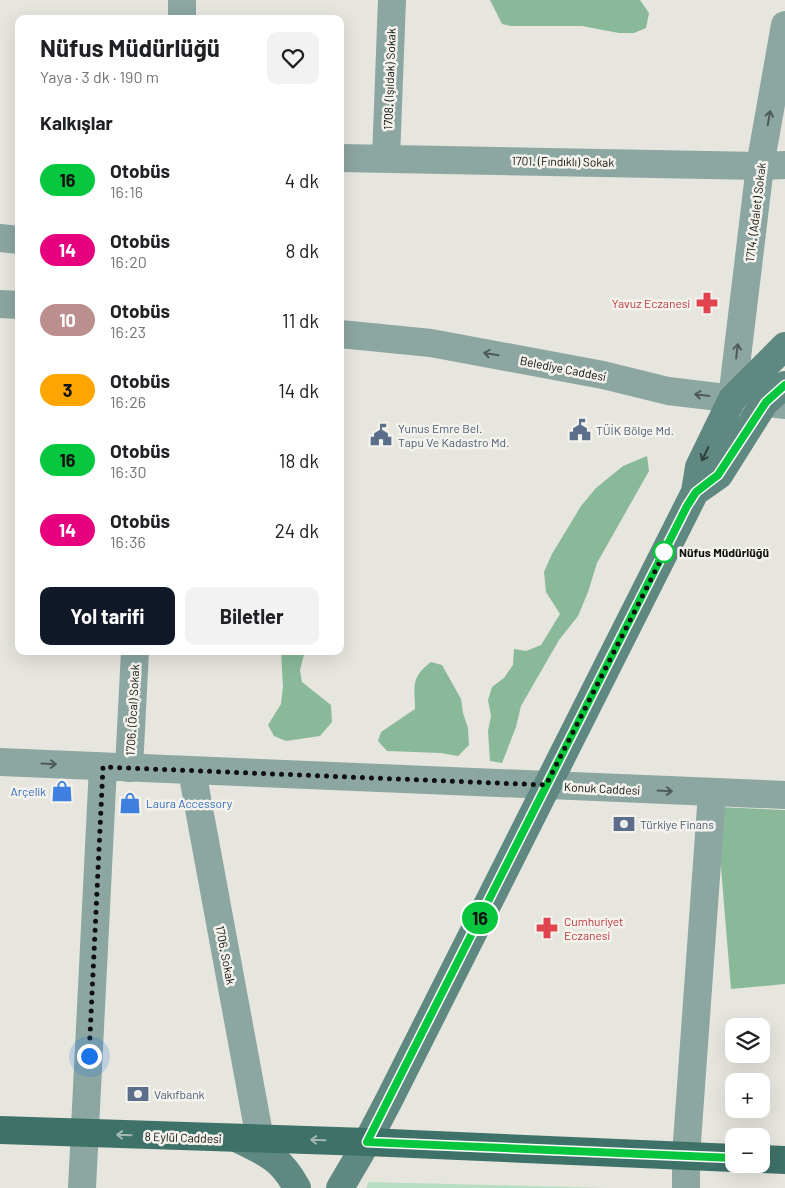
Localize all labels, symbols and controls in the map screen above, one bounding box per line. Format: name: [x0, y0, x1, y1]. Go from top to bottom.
street label: 1708. (Işıldak) Sokak: [380, 28, 398, 130]
button: heart: [267, 32, 319, 84]
text: Nüfus Müdürlüğü: [40, 33, 220, 62]
text: Yaya · 3 dk · 190 m: [40, 67, 159, 86]
one-way arrow: [764, 110, 774, 126]
text: Kalkışlar: [40, 111, 113, 134]
street label: 1701. (Fındıklı) Sokak: [512, 153, 614, 169]
text: Otobüs: [110, 159, 170, 182]
street label: 1714. (Adalet) Sokak: [742, 162, 768, 262]
text: 16: [59, 169, 76, 191]
text: 4 dk: [285, 169, 319, 192]
text: 16:16: [110, 182, 143, 201]
text: Otobüs: [110, 229, 170, 252]
text: 14: [59, 239, 76, 261]
text: 8 dk: [285, 239, 319, 262]
text: 16:20: [110, 252, 147, 271]
pharmacy icon: Yavuz Eczanesi: [694, 290, 720, 316]
place label: Yavuz Eczanesi: [612, 296, 690, 310]
text: Otobüs: [110, 299, 170, 322]
text: 10: [59, 309, 76, 331]
text: 11 dk: [282, 309, 319, 332]
text: 16:23: [110, 322, 146, 341]
one-way arrow: [733, 343, 743, 359]
one-way arrow: [484, 348, 500, 358]
street label: Belediye Caddesi: [519, 353, 607, 383]
text: Otobüs: [110, 369, 170, 392]
text: 3: [63, 379, 72, 401]
text: 14 dk: [278, 379, 319, 402]
one-way arrow: [694, 390, 710, 400]
text: 16:26: [110, 392, 146, 411]
public building icon: TÜİK Bölge Md.: [567, 417, 593, 443]
place label: Yunus Emre Bel. Tapu Ve Kadastro Md.: [398, 421, 510, 449]
public building icon: Yunus Emre Bel. Tapu Ve Kadastro Md.: [368, 422, 394, 448]
place label: TÜİK Bölge Md.: [596, 423, 674, 437]
text: Otobüs: [110, 439, 170, 462]
one-way arrow: [700, 446, 709, 461]
text: 16: [59, 449, 76, 471]
text: 18 dk: [279, 449, 319, 472]
text: 16:30: [110, 462, 147, 481]
text: Otobüs: [110, 509, 170, 532]
text: 14: [59, 519, 76, 541]
text: 24 dk: [275, 519, 319, 542]
text: 16:36: [110, 532, 146, 551]
marker: Nüfus Müdürlüğü: [653, 541, 675, 563]
place label: Nüfus Müdürlüğü: [679, 545, 769, 559]
button: Yol tarifi: [40, 587, 175, 645]
button: Biletler: [185, 587, 319, 645]
street label: 1706. (Öcal) Sokak: [123, 664, 141, 756]
one-way arrow: [40, 760, 56, 769]
shop icon: Arçelik: [49, 778, 75, 804]
street label: Konuk Caddesi: [564, 779, 640, 797]
place label: Arçelik: [10, 784, 46, 798]
one-way arrow: [656, 786, 672, 795]
shop icon: Laura Accessory: [117, 790, 143, 816]
place label: Laura Accessory: [146, 796, 233, 810]
bank icon: Türkiye Finans: [611, 811, 637, 837]
place label: Türkiye Finans: [640, 817, 714, 831]
line badge: 16: [458, 902, 502, 934]
text: 16: [472, 907, 488, 929]
place label: Cumhuriyet Eczanesi: [564, 914, 623, 942]
pharmacy icon: Cumhuriyet Eczanesi: [534, 915, 560, 941]
street label: 1706. Sokak: [213, 924, 239, 986]
map controls: [725, 1018, 770, 1173]
button: layers: [725, 1018, 770, 1063]
your location: [77, 1044, 102, 1069]
button: +: [725, 1073, 770, 1118]
bank icon: Vakıfbank: [125, 1081, 151, 1107]
place label: Vakıfbank: [154, 1087, 205, 1101]
button: −: [725, 1128, 770, 1173]
street label: 8 Eylül Caddesi: [144, 1129, 222, 1145]
one-way arrow: [116, 1130, 132, 1139]
one-way arrow: [310, 1136, 326, 1145]

